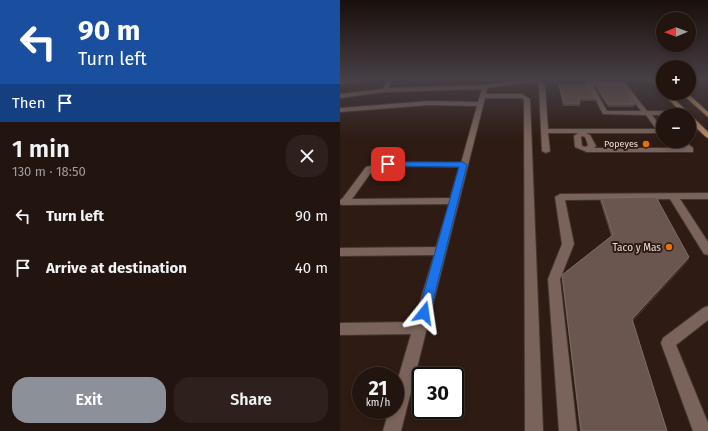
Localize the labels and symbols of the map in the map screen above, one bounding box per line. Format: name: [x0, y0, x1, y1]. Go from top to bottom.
north arrow: [656, 12, 696, 52]
place label: Popeyes: [604, 139, 638, 149]
marker: Popeyes: [641, 139, 651, 149]
pin: [371, 147, 405, 181]
place label: Taco y Mas: [612, 242, 661, 254]
marker: Taco y Mas: [664, 242, 674, 252]
position arrow: [403, 292, 445, 334]
speed limit sign: 30: [412, 367, 464, 419]

